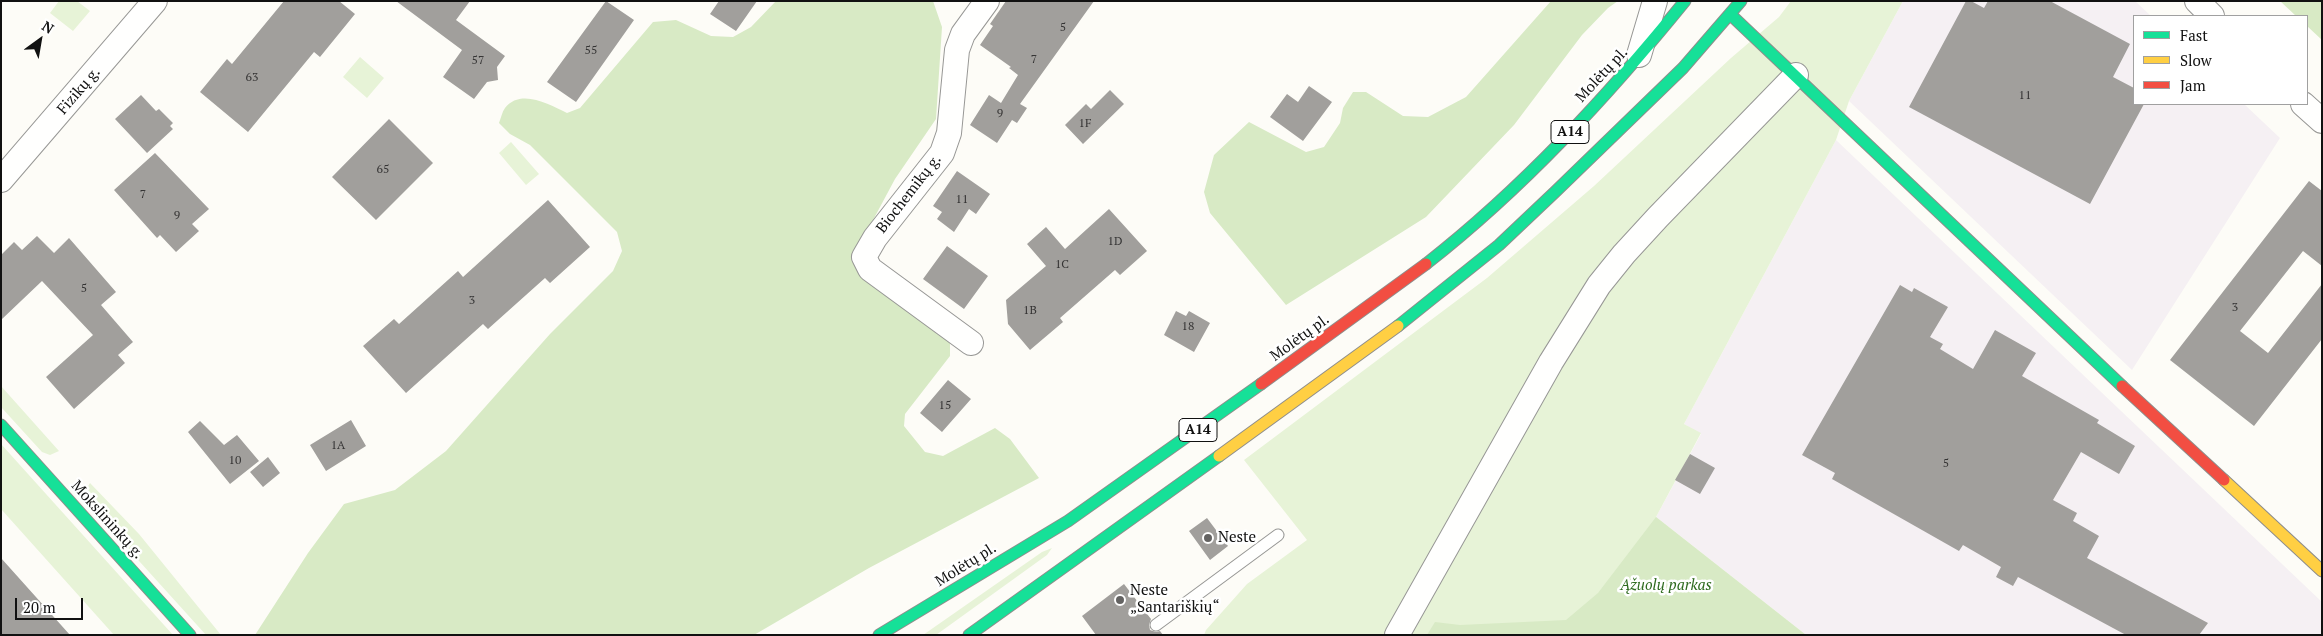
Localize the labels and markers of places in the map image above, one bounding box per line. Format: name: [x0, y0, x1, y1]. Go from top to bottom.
place label: Neste: [1218, 529, 1256, 547]
marker: Neste: [1202, 532, 1214, 544]
place label: Neste „Santariškių“: [1130, 582, 1220, 617]
marker: Neste „Santariškių“: [1114, 594, 1126, 606]

